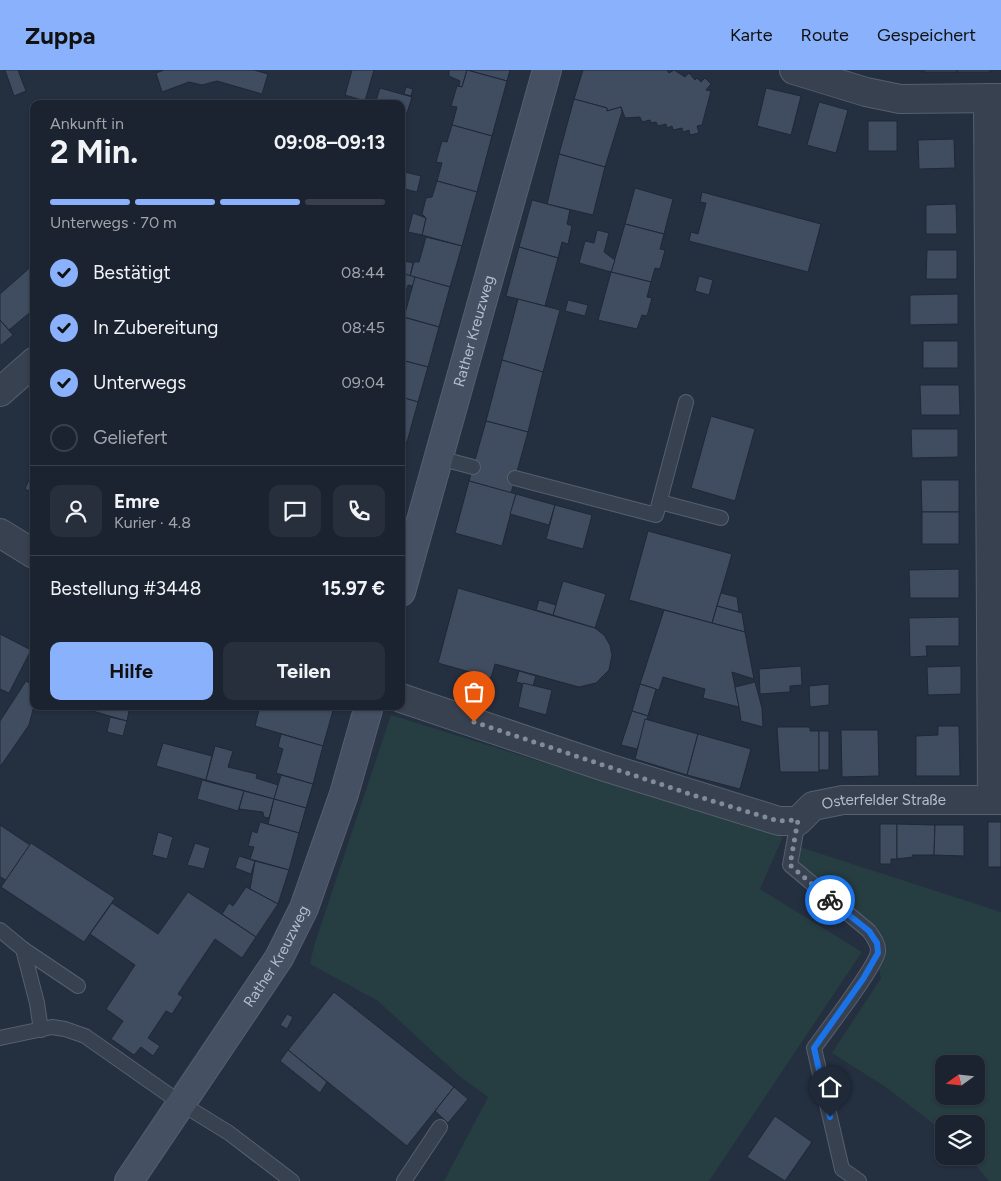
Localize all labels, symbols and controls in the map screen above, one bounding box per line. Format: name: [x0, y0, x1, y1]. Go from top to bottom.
text: Zuppa: [25, 21, 95, 50]
text: Karte: [730, 24, 773, 46]
text: Route: [801, 24, 849, 46]
text: Gespeichert: [877, 24, 976, 46]
text: Ankunft in: [50, 114, 124, 133]
text: 09:08–09:13: [274, 131, 385, 154]
text: 2 Min.: [50, 133, 138, 171]
text: Unterwegs · 70 m: [50, 213, 177, 232]
icon: check: [50, 259, 78, 287]
text: Bestätigt: [93, 261, 171, 284]
text: 08:44: [341, 263, 385, 282]
street label: Rather Kreuzweg: [450, 273, 498, 389]
icon: check: [50, 314, 78, 342]
text: In Zubereitung: [93, 316, 218, 339]
text: 08:45: [342, 318, 385, 337]
icon: check: [50, 369, 78, 397]
text: Unterwegs: [93, 371, 186, 394]
text: 09:04: [341, 373, 385, 392]
text: Geliefert: [93, 426, 168, 449]
button: person: [50, 485, 102, 537]
button: chat: [269, 485, 321, 537]
button: phone: [333, 485, 385, 537]
text: Emre: [114, 490, 160, 513]
text: Kurier · 4.8: [114, 513, 191, 532]
text: Bestellung #3448: [50, 577, 201, 600]
text: 15.97 €: [322, 577, 385, 600]
button: Hilfe: [50, 642, 213, 700]
button: Teilen: [223, 642, 385, 700]
pin: [453, 671, 495, 722]
icon: bag: [460, 678, 488, 706]
street label: Osterfelder Straße: [820, 791, 946, 813]
courier: [805, 875, 855, 925]
icon: bike: [816, 886, 844, 914]
street label: Rather Kreuzweg: [240, 902, 313, 1010]
north arrow: [935, 1055, 985, 1105]
map controls: [935, 1055, 985, 1165]
pin: [809, 1066, 851, 1117]
icon: home: [816, 1073, 844, 1101]
button: layers: [935, 1115, 985, 1165]

